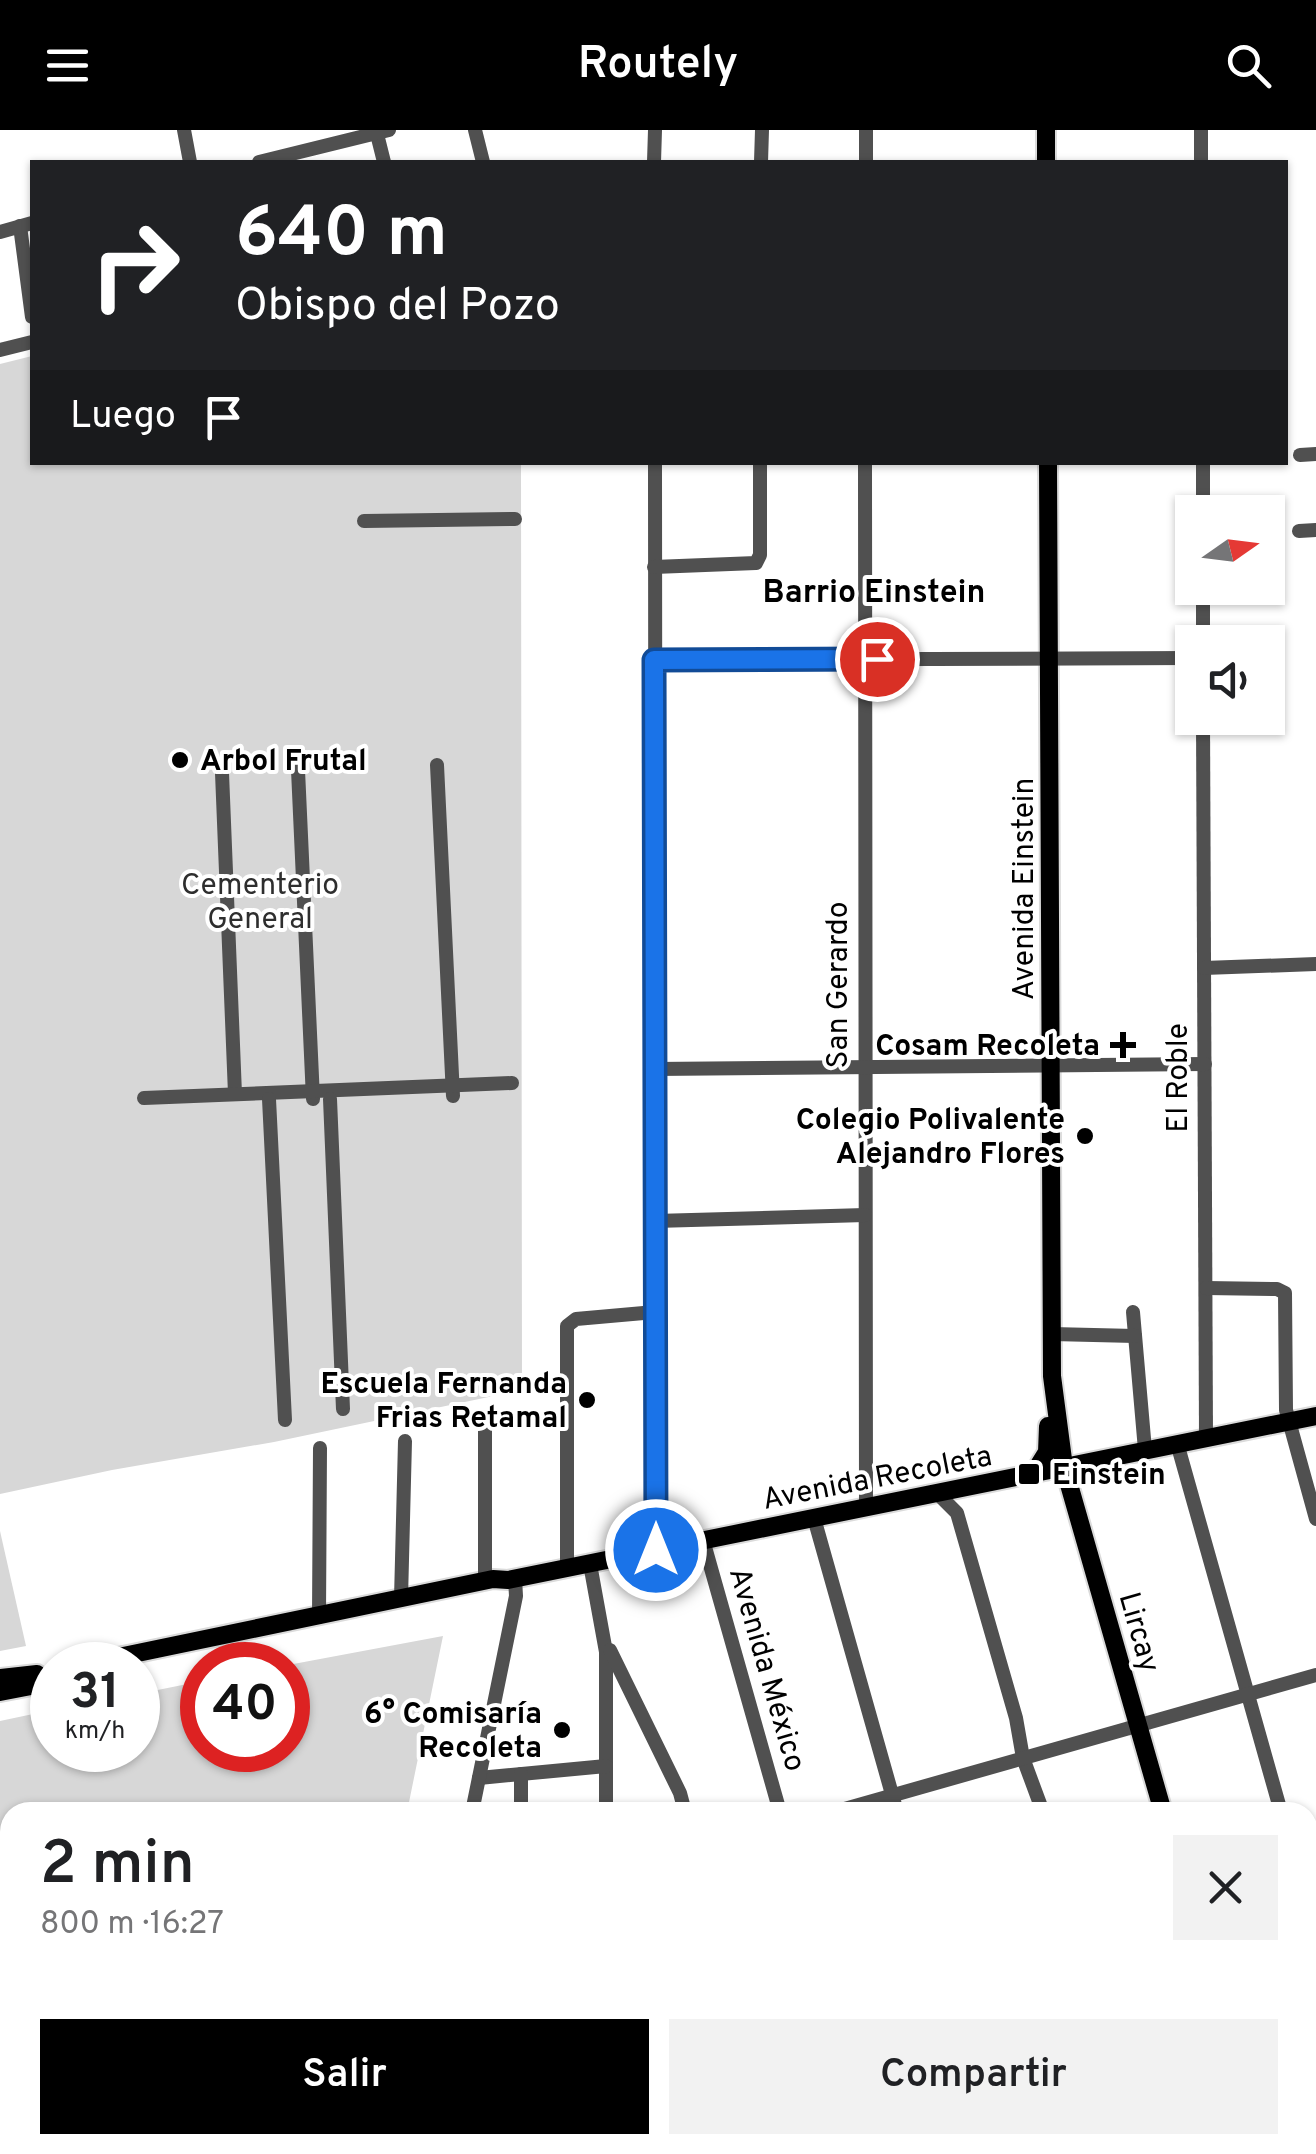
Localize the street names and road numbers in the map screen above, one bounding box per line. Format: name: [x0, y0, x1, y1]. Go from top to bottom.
street label: Avenida Einstein: [1007, 778, 1044, 1000]
street label: San Gerardo: [821, 902, 858, 1068]
street label: El Roble: [1161, 1023, 1198, 1133]
street label: Avenida Recoleta: [760, 1439, 995, 1520]
street label: Avenida México: [719, 1564, 812, 1776]
street label: Lircay: [1109, 1588, 1167, 1677]

